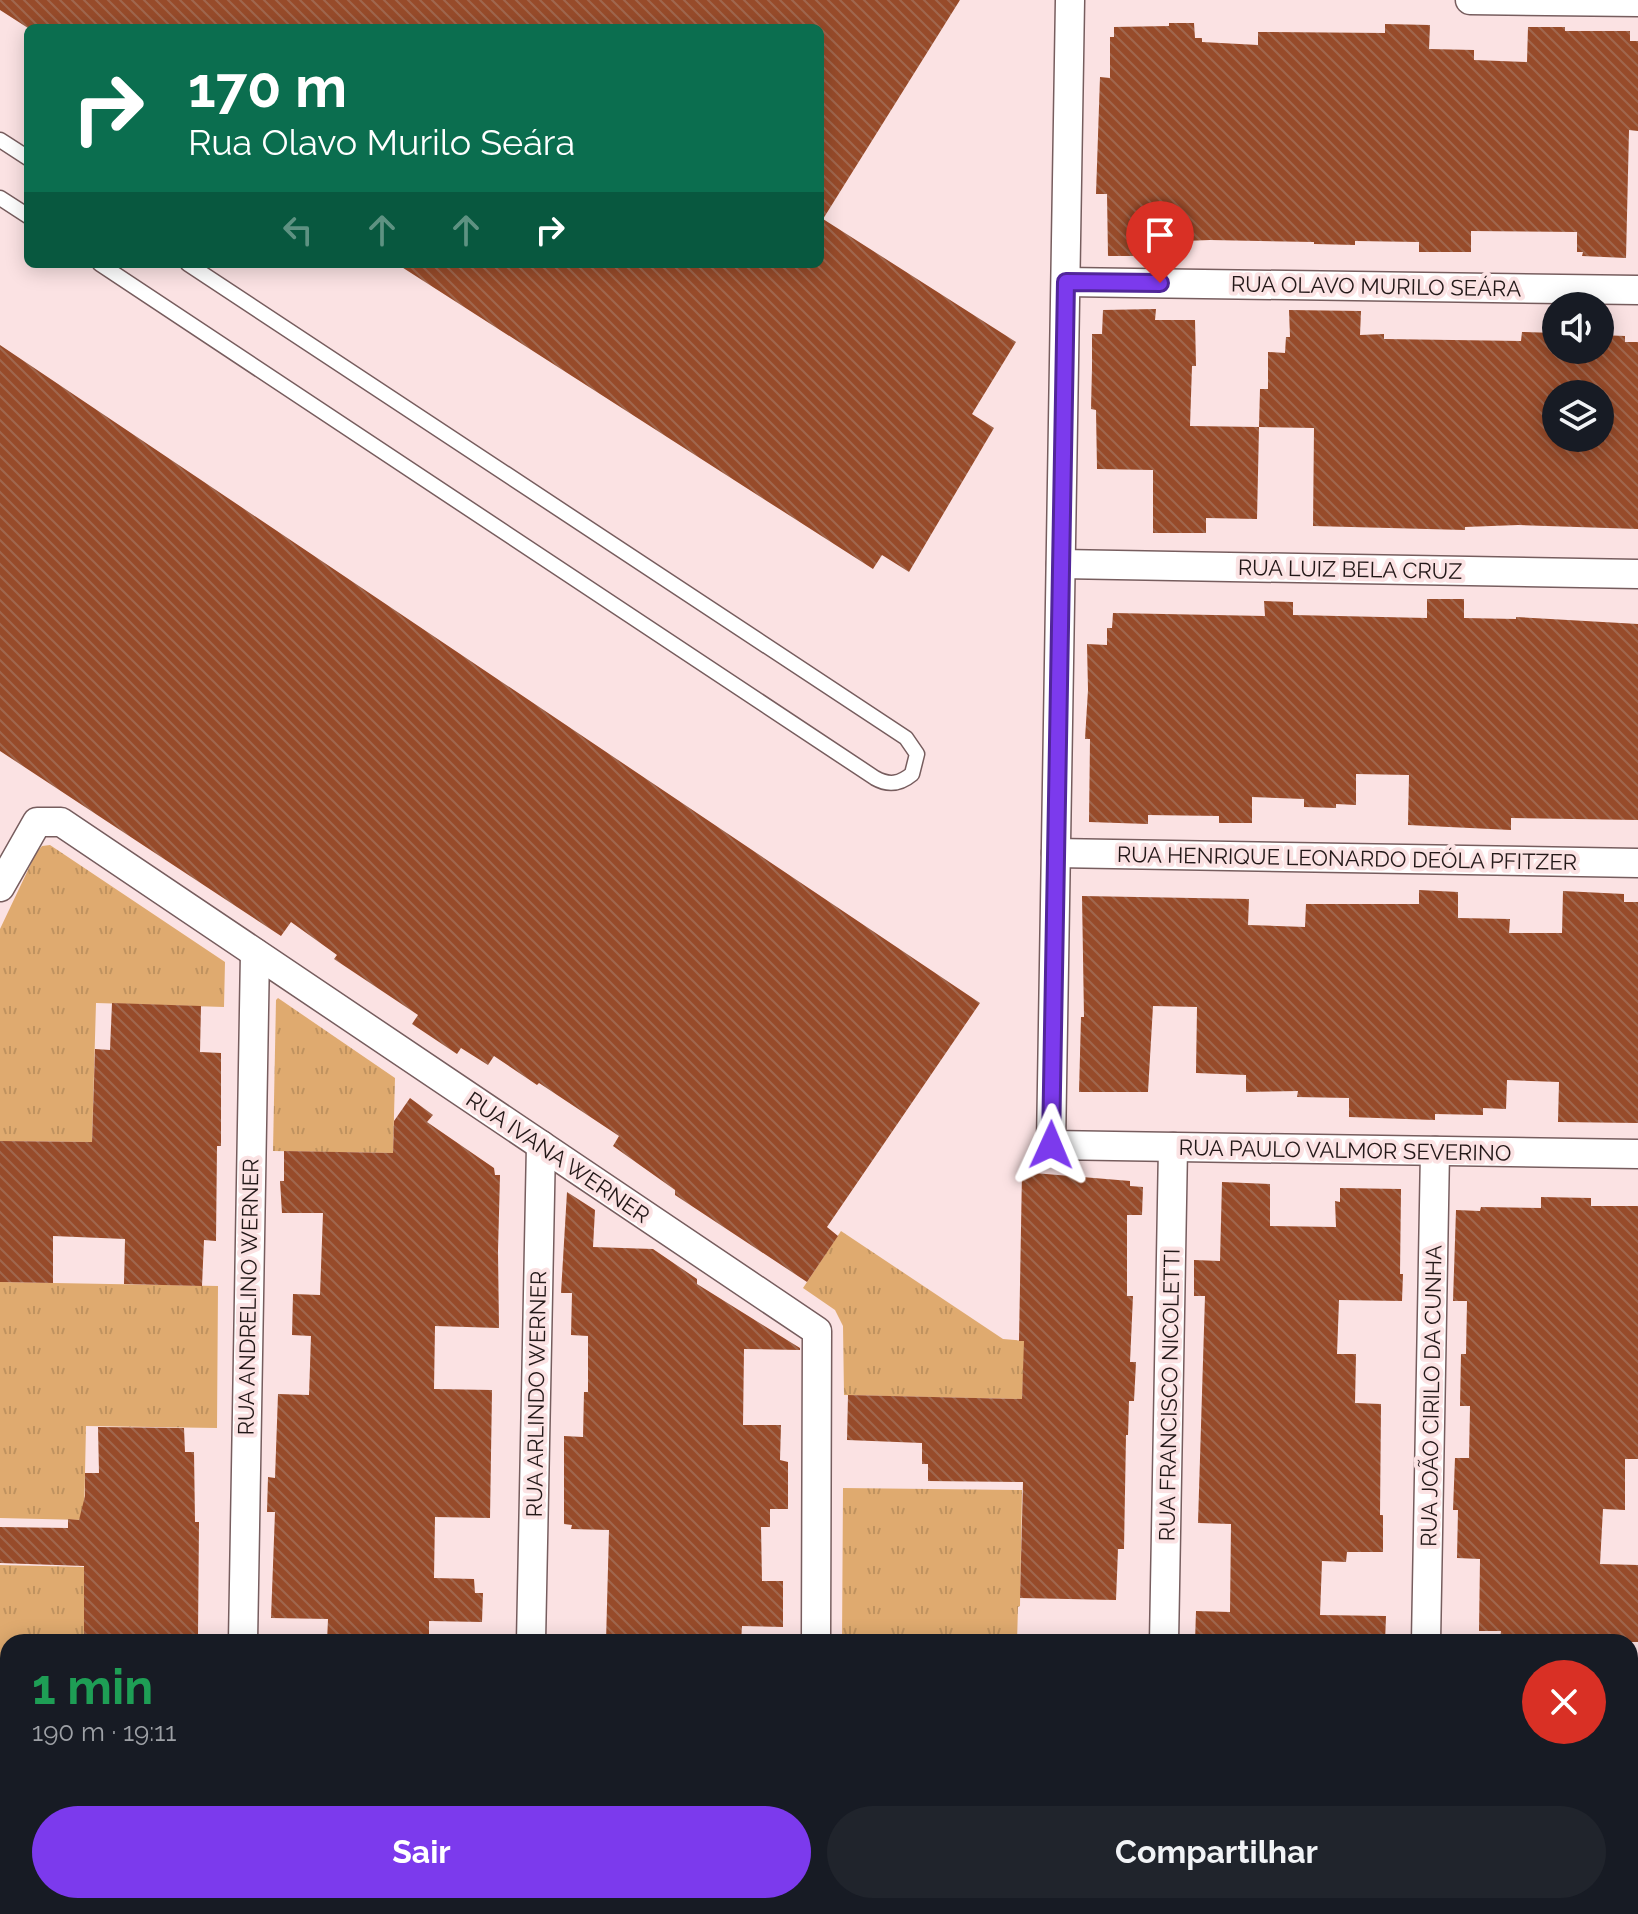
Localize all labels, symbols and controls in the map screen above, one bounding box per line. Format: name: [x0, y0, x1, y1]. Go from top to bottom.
text: 170 m: [188, 54, 347, 120]
icon: right: [56, 56, 160, 160]
text: Rua Olavo Murilo Seára: [188, 121, 575, 163]
pin: [1126, 201, 1194, 283]
icon: left: [276, 208, 320, 252]
icon: ahead: [360, 208, 404, 252]
icon: ahead: [444, 208, 488, 252]
icon: right: [528, 208, 572, 252]
icon: arrive: [1138, 213, 1182, 257]
street label: RUA OLAVO MURILO SEÁRA: [1231, 270, 1522, 302]
map controls: [1542, 292, 1614, 452]
button: sound: [1542, 292, 1614, 364]
button: layers: [1542, 380, 1614, 452]
street label: RUA LUIZ BELA CRUZ: [1238, 554, 1463, 584]
street label: RUA HENRIQUE LEONARDO DEÓLA PFITZER: [1117, 841, 1577, 875]
street label: RUA IVANA WERNER: [461, 1086, 655, 1228]
position arrow: [1009, 1103, 1093, 1187]
street label: RUA PAULO VALMOR SEVERINO: [1178, 1134, 1512, 1166]
street label: RUA ANDRELINO WERNER: [233, 1158, 263, 1436]
street label: RUA JOÃO CIRILO DA CUNHA: [1415, 1245, 1447, 1547]
street label: RUA FRANCISCO NICOLETTI: [1153, 1248, 1185, 1542]
street label: RUA ARLINDO WERNER: [521, 1271, 551, 1517]
text: 1 min: [32, 1659, 153, 1715]
button: close: [1522, 1660, 1606, 1744]
text: 190 m · 19:11: [32, 1717, 176, 1747]
button: Sair: [32, 1806, 811, 1898]
button: Compartilhar: [827, 1806, 1606, 1898]

